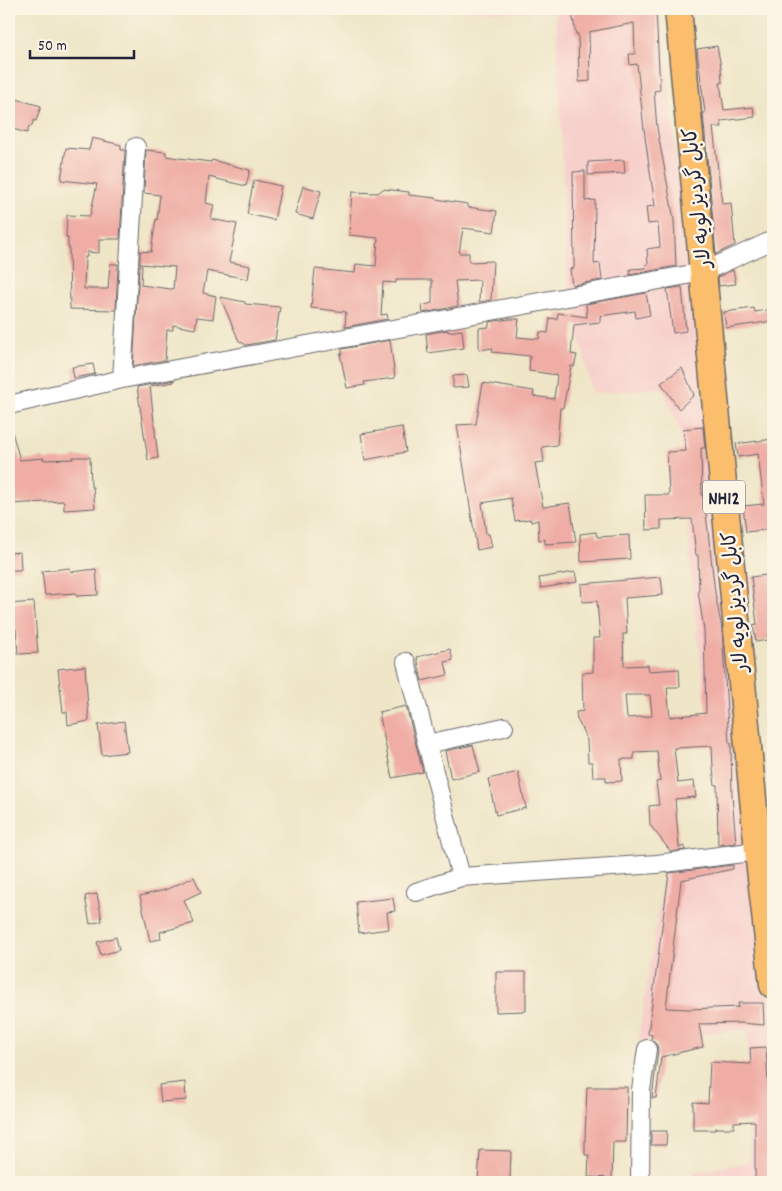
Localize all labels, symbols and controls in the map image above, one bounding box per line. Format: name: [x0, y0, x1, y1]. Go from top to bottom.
scale bar: [30, 28, 134, 60]
text: 50 m: [38, 36, 67, 58]
street label: کابل گردیز لویه لار: [678, 126, 720, 271]
road number: NH12: [703, 481, 745, 514]
street label: کابل گردیز لویه لار: [717, 530, 757, 675]

